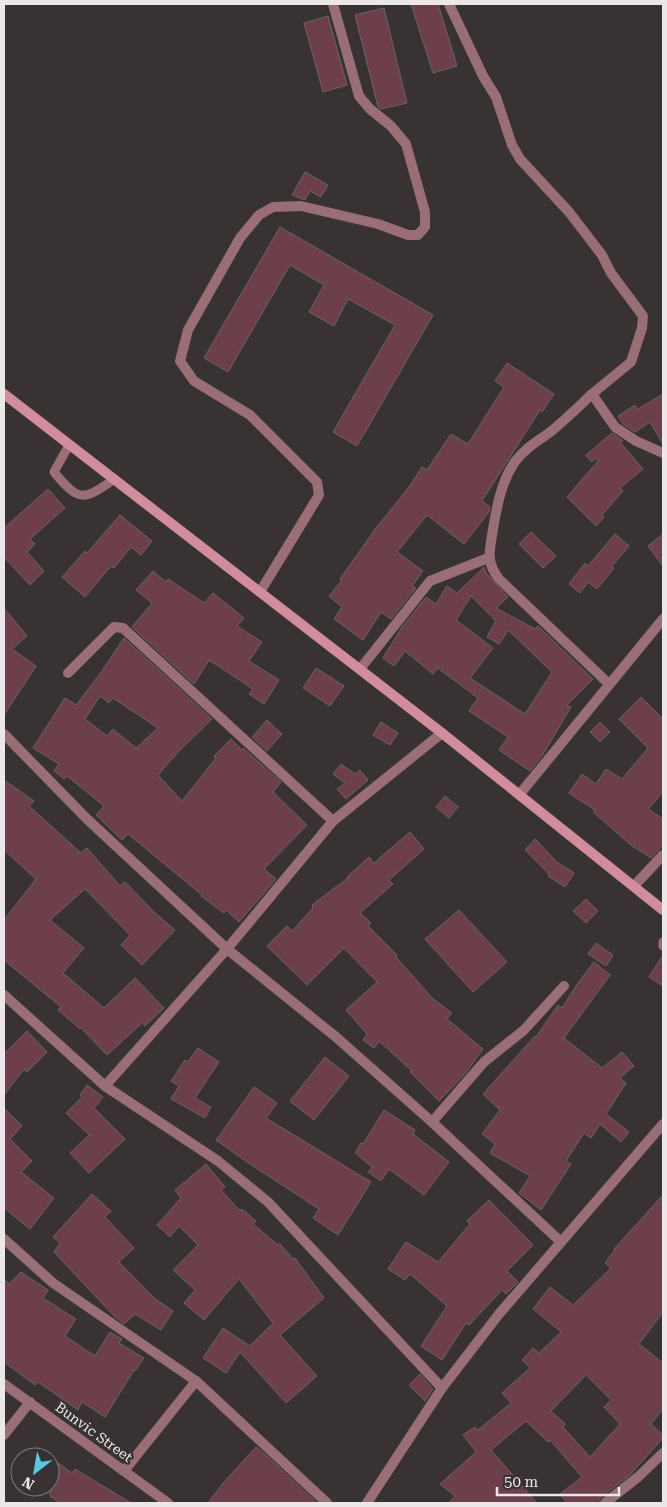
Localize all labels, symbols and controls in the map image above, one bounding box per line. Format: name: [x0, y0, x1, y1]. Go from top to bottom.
street label: Bunvic Street: [53, 1399, 135, 1465]
north arrow: [10, 1447, 60, 1497]
scale bar: [497, 1464, 620, 1496]
text: N: [19, 1473, 37, 1493]
text: 50 m: [504, 1473, 539, 1491]

